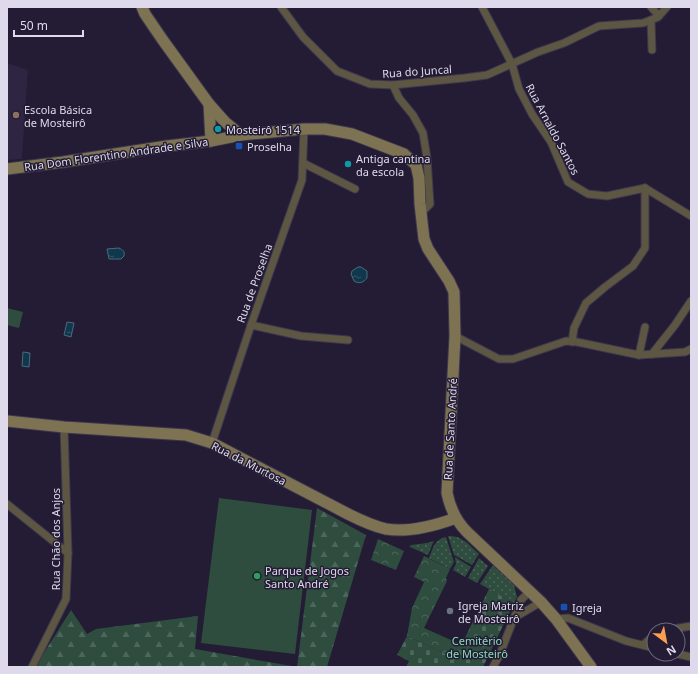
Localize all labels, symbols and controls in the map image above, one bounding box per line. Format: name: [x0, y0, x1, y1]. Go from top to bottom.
scale bar: [14, 12, 83, 38]
text: 50 m: [20, 17, 48, 34]
street label: Rua do Juncal: [382, 61, 452, 81]
street label: Rua Arnaldo Santos: [523, 81, 583, 177]
place label: Escola Básica de Mosteirô: [24, 102, 92, 130]
marker: Escola Básica de Mosteirô: [11, 110, 21, 120]
place label: Mosteirô 1514: [226, 122, 301, 137]
marker: Mosteirô 1514: [213, 124, 223, 134]
street label: Rua Dom Florentino Andrade e Silva: [23, 134, 209, 174]
place label: Proselha: [247, 139, 292, 154]
marker: Proselha: [234, 141, 244, 151]
place label: Antiga cantina da escola: [356, 151, 430, 179]
marker: Antiga cantina da escola: [343, 159, 353, 169]
street label: Rua de Proselha: [233, 241, 275, 325]
street label: Rua de Santo André: [440, 378, 460, 480]
street label: Rua da Murtosa: [209, 438, 289, 488]
street label: Rua Chão dos Anjos: [48, 488, 63, 590]
place label: Parque de Jogos Santo André: [265, 563, 349, 591]
marker: Parque de Jogos Santo André: [252, 571, 262, 581]
place label: Igreja Matriz de Mosteirô: [458, 598, 524, 626]
place label: Igreja: [572, 600, 602, 615]
marker: Igreja: [559, 602, 569, 612]
marker: Igreja Matriz de Mosteirô: [445, 606, 455, 616]
north arrow: [646, 622, 686, 662]
park label: Cemitério de Mosteirô: [446, 633, 508, 661]
text: N: [664, 642, 679, 660]

